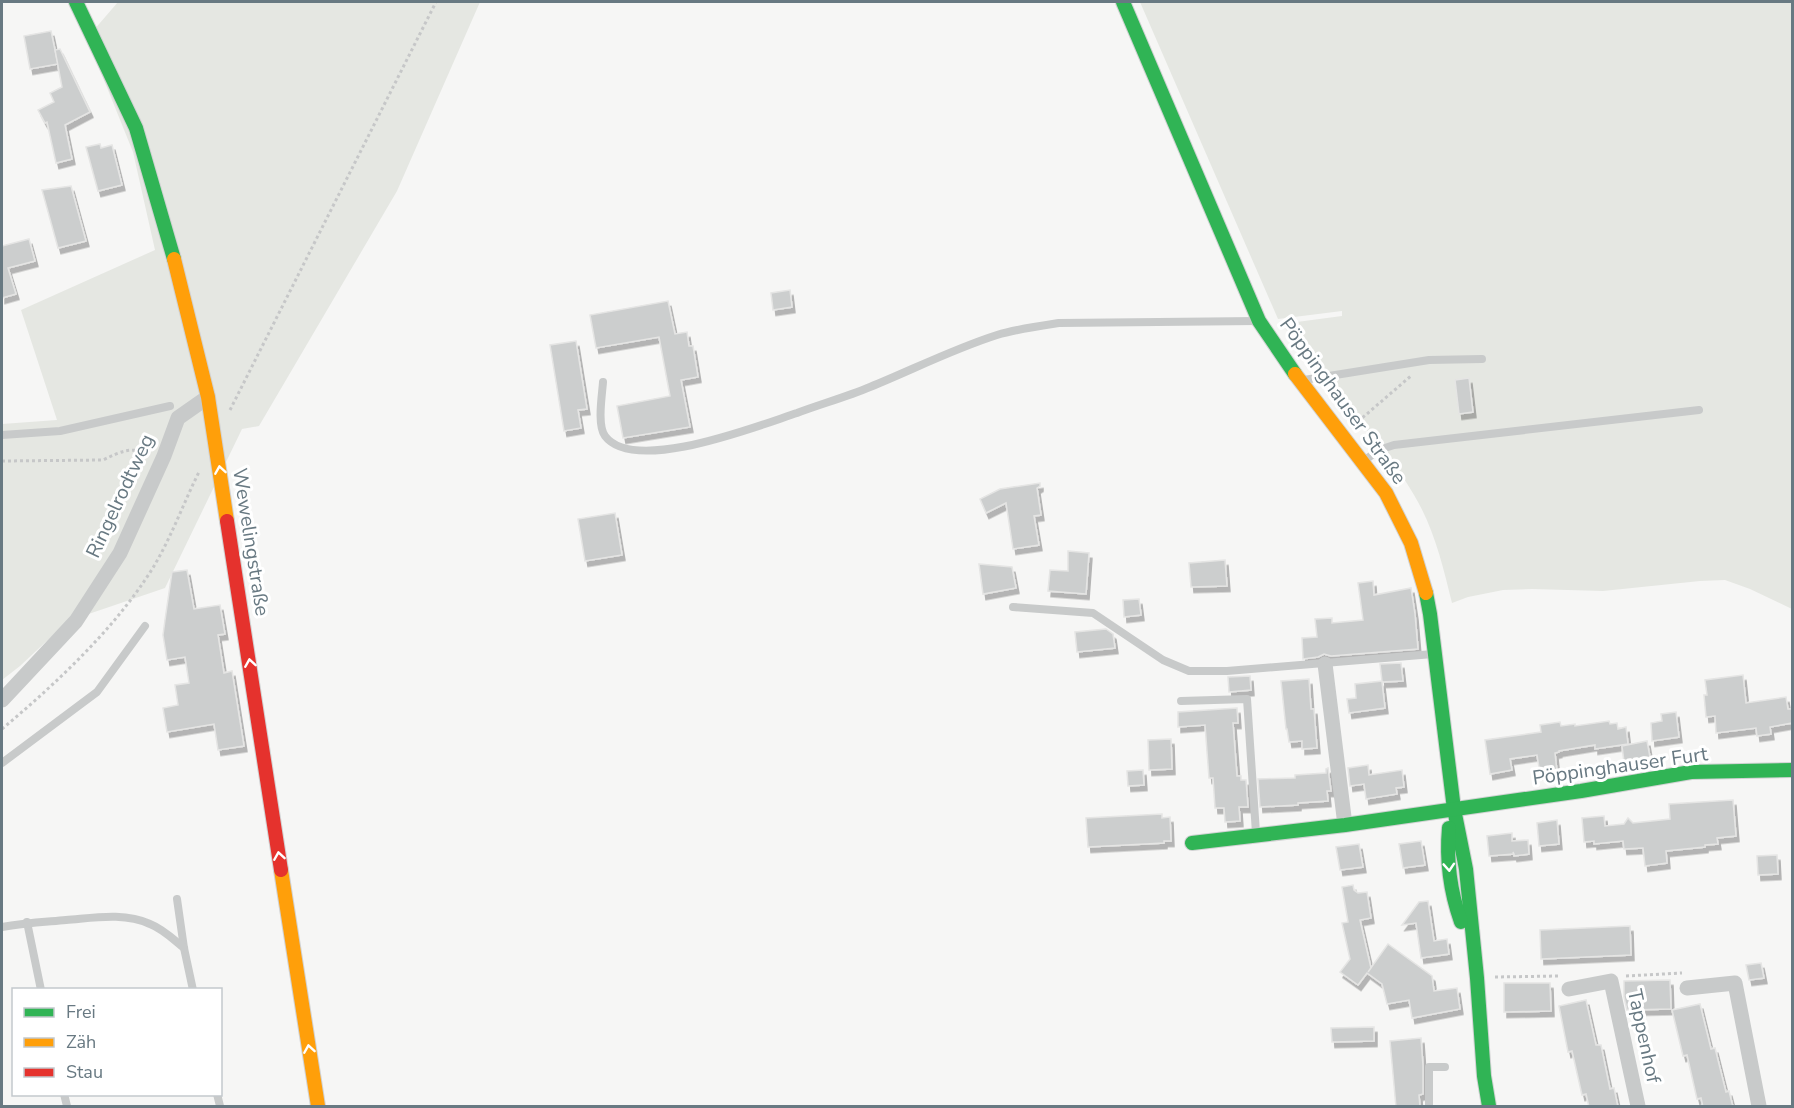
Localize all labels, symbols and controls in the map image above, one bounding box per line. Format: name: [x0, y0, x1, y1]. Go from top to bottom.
street label: Pöppinghauser Straße: [1273, 312, 1413, 490]
street label: Ringelrodtweg: [80, 430, 160, 562]
one-way arrow: [214, 466, 227, 476]
street label: Wewelingstraße: [226, 466, 276, 618]
one-way arrow: [244, 659, 256, 668]
street label: Pöppinghauser Furt: [1531, 740, 1710, 792]
one-way arrow: [274, 851, 286, 861]
one-way arrow: [1442, 862, 1455, 871]
street label: Tappenhof: [1621, 986, 1667, 1086]
legend: [12, 988, 222, 1096]
text: Frei: [66, 1000, 96, 1024]
text: Zäh: [66, 1030, 96, 1054]
one-way arrow: [303, 1044, 316, 1054]
text: Stau: [66, 1060, 103, 1084]

